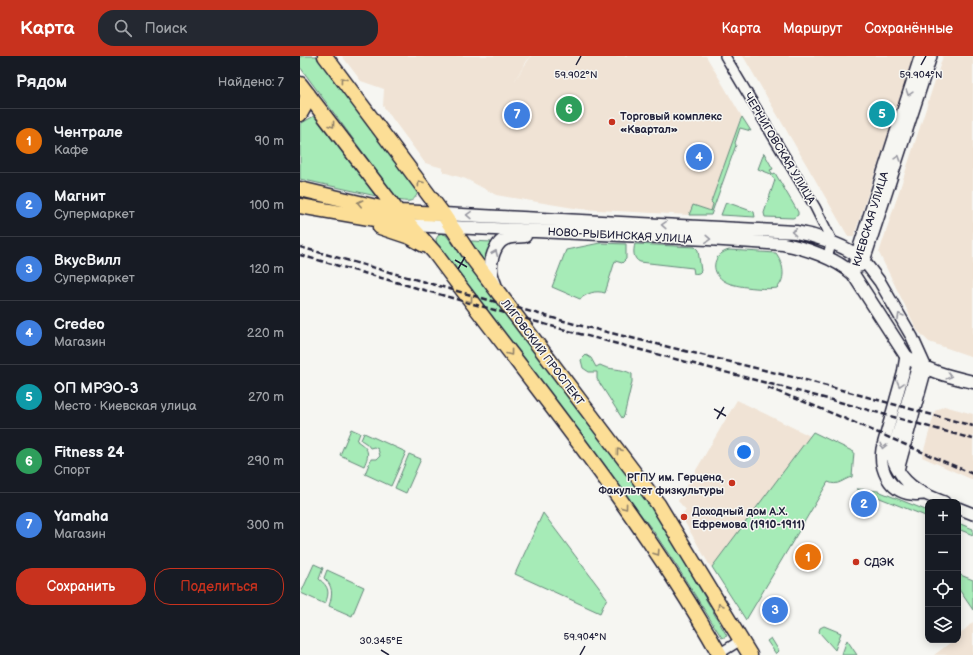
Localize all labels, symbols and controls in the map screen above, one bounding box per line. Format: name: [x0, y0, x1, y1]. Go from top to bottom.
search box: [98, 10, 378, 46]
text: Карта: [20, 17, 74, 40]
icon: search: [112, 17, 134, 39]
text: Поиск: [144, 19, 187, 38]
text: Карта: [722, 20, 761, 37]
text: Маршрут: [783, 20, 843, 37]
text: Сохранённые: [865, 20, 953, 37]
text: 59.902°N: [555, 69, 597, 81]
text: 59.904°N: [900, 69, 942, 81]
text: Рядом: [16, 72, 67, 92]
text: Найдено: 7: [218, 74, 284, 90]
one-way arrow: [341, 77, 348, 84]
one-way arrow: [906, 89, 914, 96]
street label: ЧЕРНИГОВСКАЯ УЛИЦА: [741, 90, 818, 206]
pin: 6: [556, 94, 582, 124]
pin: 5: [869, 99, 895, 129]
pin: 7: [504, 100, 530, 130]
place label: Торговый комплекс «Квартал»: [620, 110, 723, 136]
marker: Торговый комплекс «Квартал»: [607, 117, 617, 127]
one-way arrow: [327, 121, 334, 128]
text: Чентрале: [54, 123, 123, 142]
text: 1: [26, 133, 32, 149]
text: 90 m: [255, 133, 284, 149]
text: Кафе: [54, 142, 88, 158]
pin: 4: [686, 142, 712, 172]
one-way arrow: [893, 154, 902, 161]
street label: КИЕВСКАЯ УЛИЦА: [850, 170, 891, 268]
one-way arrow: [418, 180, 425, 187]
text: Магнит: [54, 187, 106, 206]
text: 2: [25, 197, 33, 213]
text: 100 m: [249, 197, 284, 213]
one-way arrow: [357, 199, 363, 207]
text: Супермаркет: [54, 206, 135, 222]
one-way arrow: [466, 211, 472, 219]
one-way arrow: [661, 220, 667, 229]
street label: НОВО-РЫБИНСКАЯ УЛИЦА: [547, 225, 693, 246]
one-way arrow: [791, 228, 797, 237]
one-way arrow: [705, 235, 711, 244]
one-way arrow: [490, 250, 498, 257]
text: ВкусВилл: [54, 251, 121, 270]
text: 3: [25, 261, 33, 277]
text: 120 m: [249, 261, 284, 277]
text: Супермаркет: [54, 270, 135, 286]
one-way arrow: [466, 296, 473, 303]
street label: ЛИГОВСКИЙ ПРОСПЕКТ: [498, 296, 587, 408]
one-way arrow: [897, 313, 904, 321]
text: Credeo: [54, 315, 105, 334]
text: 4: [25, 325, 33, 341]
text: 220 m: [247, 325, 284, 341]
text: Магазин: [54, 334, 106, 350]
one-way arrow: [505, 349, 512, 356]
one-way arrow: [945, 371, 952, 380]
text: ОП МРЭО-3: [54, 379, 138, 398]
one-way arrow: [896, 380, 905, 387]
text: 5: [25, 389, 33, 405]
text: 270 m: [248, 389, 284, 405]
text: Место · Киевская улица: [54, 398, 197, 414]
your location: [734, 442, 754, 462]
text: Fitness 24: [54, 443, 124, 462]
one-way arrow: [879, 443, 887, 449]
one-way arrow: [616, 448, 623, 455]
text: 6: [25, 453, 33, 469]
text: 290 m: [247, 453, 284, 469]
text: Спорт: [54, 462, 90, 478]
place label: РГПУ им. Герцена, Факультет физкультуры: [598, 471, 724, 497]
marker: РГПУ им. Герцена, Факультет физкультуры: [727, 478, 737, 488]
pin: 2: [851, 489, 877, 519]
map controls: [925, 499, 961, 643]
button: +: [925, 499, 961, 535]
one-way arrow: [620, 502, 627, 509]
place label: Доходный дом А.Х. Ефремова (1910-1911): [692, 505, 805, 531]
text: Yamaha: [54, 507, 109, 526]
marker: Доходный дом А.Х. Ефремова (1910-1911): [679, 512, 689, 522]
text: 7: [25, 517, 33, 533]
text: 300 m: [246, 517, 284, 533]
text: Магазин: [54, 526, 106, 542]
button: −: [925, 535, 961, 571]
pin: 1: [795, 542, 821, 572]
one-way arrow: [652, 549, 660, 556]
place label: СДЭК: [864, 556, 895, 569]
marker: СДЭК: [851, 557, 861, 567]
button: Сохранить: [16, 568, 146, 605]
button: Поделиться: [154, 568, 284, 605]
button: locate: [925, 571, 961, 607]
pin: 3: [762, 595, 788, 625]
one-way arrow: [718, 603, 725, 610]
button: layers: [925, 607, 961, 643]
text: 59.904°N: [564, 631, 606, 643]
text: 30.345°E: [359, 635, 403, 647]

